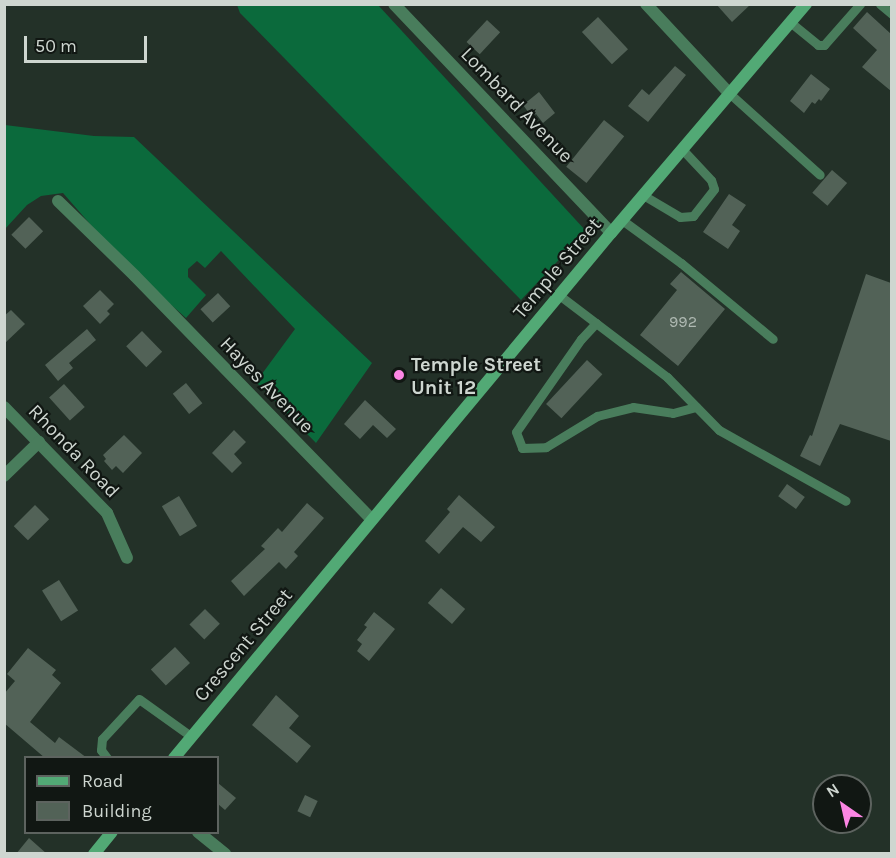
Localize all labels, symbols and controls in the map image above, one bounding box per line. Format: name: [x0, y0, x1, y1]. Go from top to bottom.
scale bar: [27, 24, 150, 62]
text: 50 m: [35, 35, 77, 57]
street label: Lombard Avenue: [456, 42, 578, 168]
street label: Temple Street: [508, 213, 606, 323]
house number: 992: [669, 312, 697, 332]
street label: Hayes Avenue: [215, 332, 319, 438]
place label: Temple Street Unit 12: [411, 352, 541, 399]
marker: Temple Street Unit 12: [392, 368, 406, 382]
street label: Rhonda Road: [23, 399, 125, 503]
street label: Crescent Street: [189, 584, 297, 706]
legend: [24, 756, 219, 834]
text: Road: [82, 770, 123, 792]
north arrow: [812, 774, 872, 834]
text: N: [823, 779, 843, 801]
text: Building: [82, 800, 152, 822]

